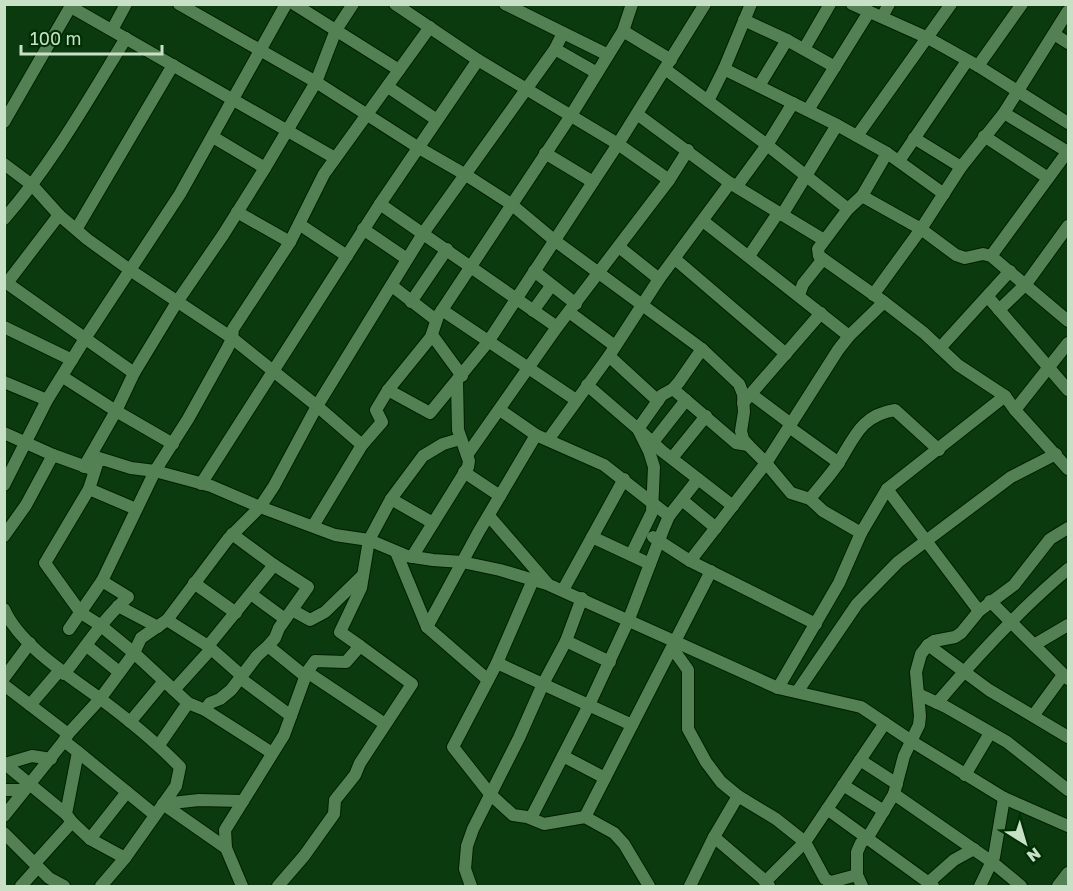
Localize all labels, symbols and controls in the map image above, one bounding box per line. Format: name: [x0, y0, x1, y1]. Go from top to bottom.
scale bar: [21, 18, 162, 56]
text: 100 m: [30, 27, 81, 49]
north arrow: [995, 813, 1055, 873]
text: N: [1023, 843, 1045, 867]

